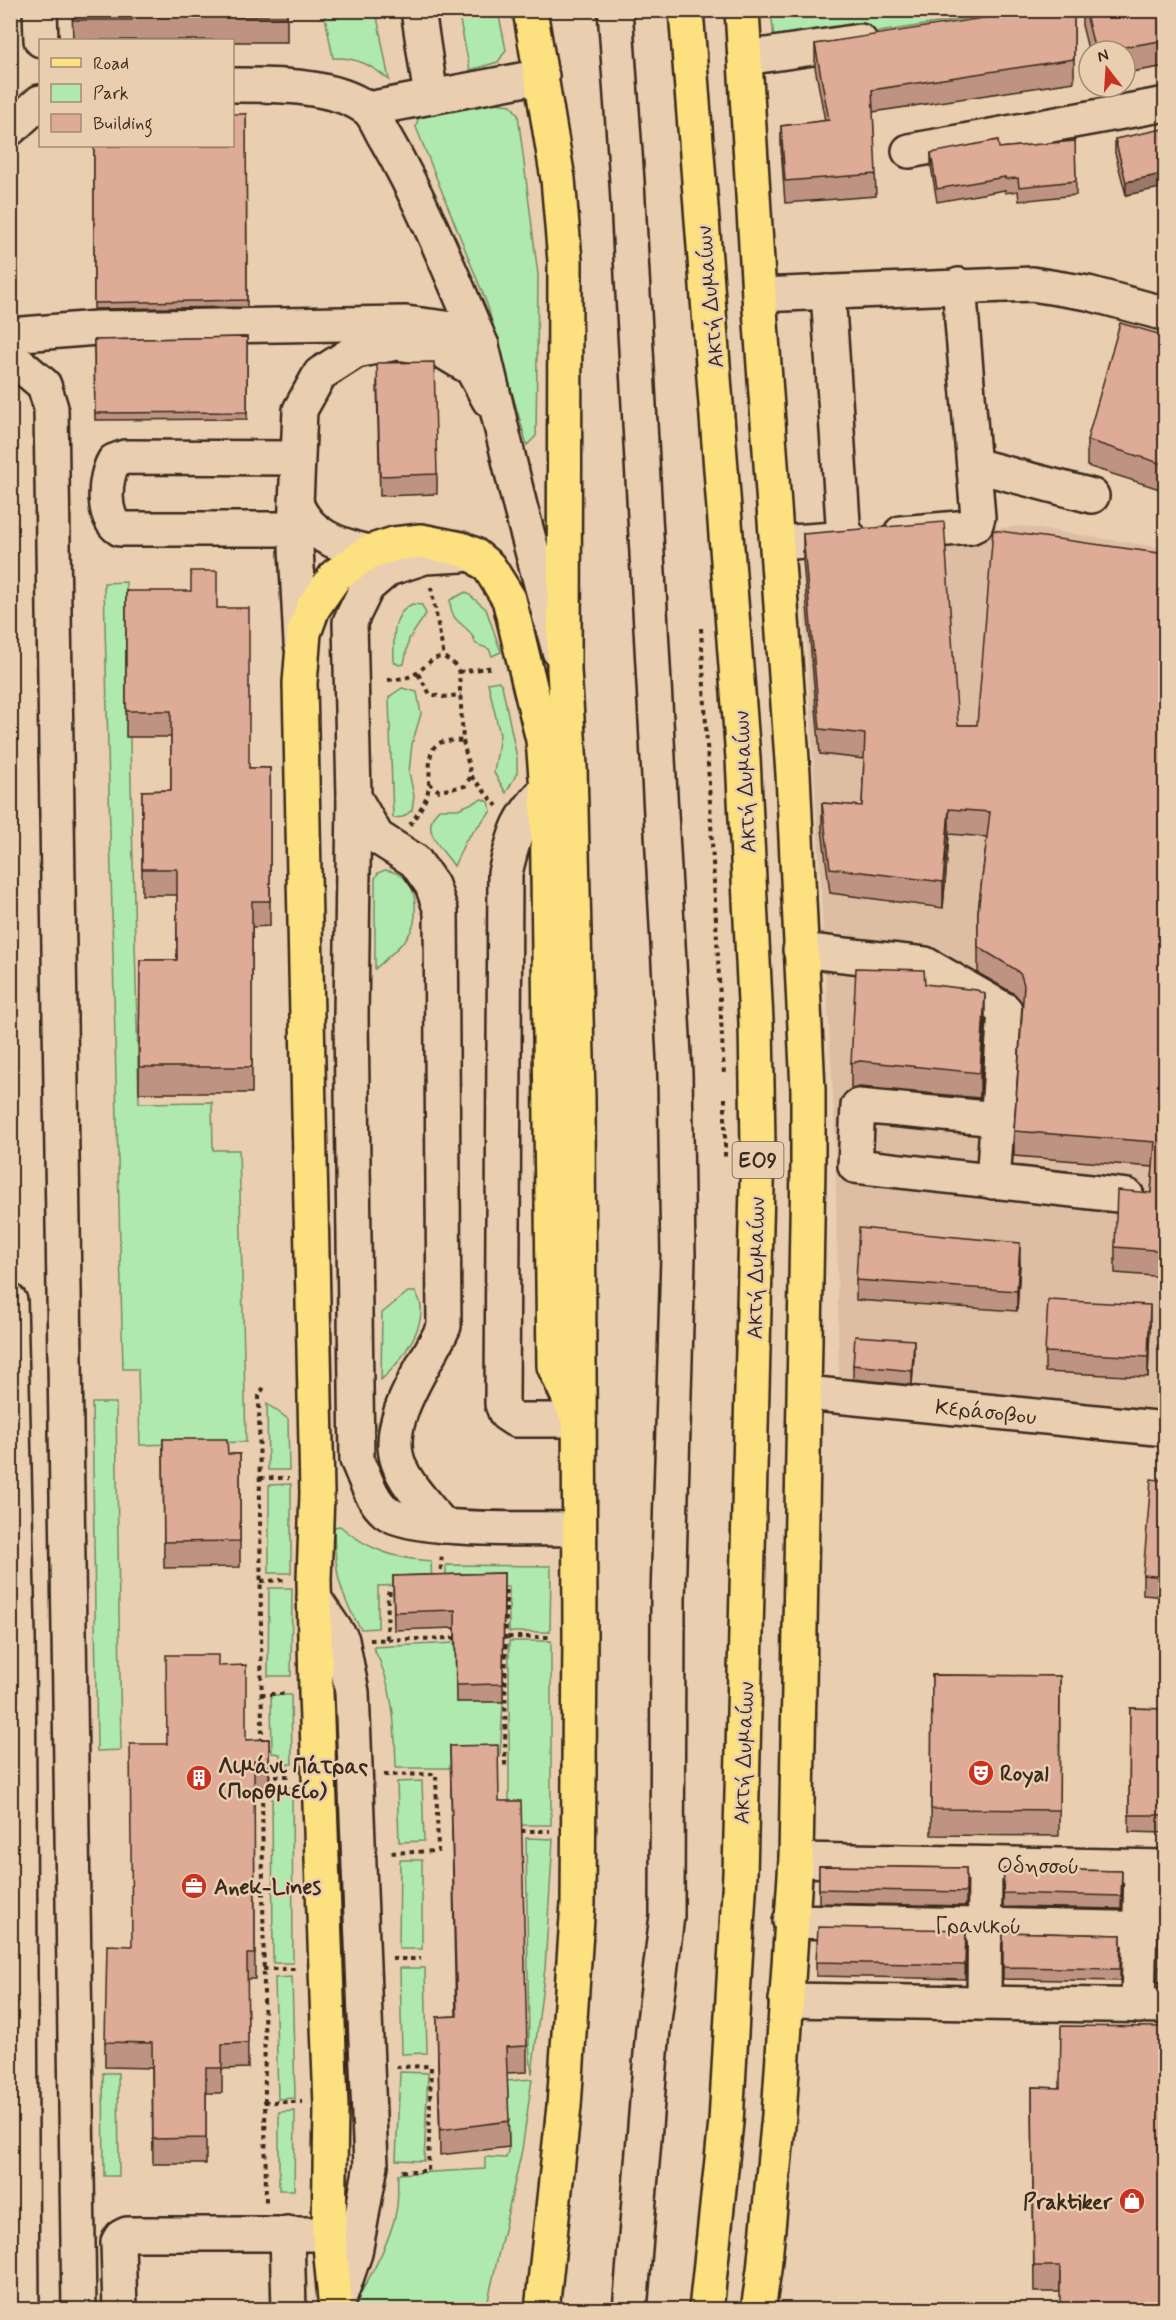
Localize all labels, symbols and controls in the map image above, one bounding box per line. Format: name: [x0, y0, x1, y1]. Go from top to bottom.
legend: [39, 39, 234, 147]
north arrow: [1077, 39, 1137, 99]
text: N: [1095, 44, 1111, 68]
text: Road: [93, 52, 129, 76]
text: Park: [93, 82, 129, 106]
text: Building: [93, 112, 153, 138]
street label: Ακτή Δυμαίων: [691, 224, 731, 369]
street label: Ακτή Δυμαίων: [728, 710, 764, 854]
road number: ΕΟ9: [732, 1142, 783, 1178]
street label: Ακτή Δυμαίων: [742, 1196, 772, 1340]
street label: Κεράσοβου: [934, 1394, 1038, 1432]
street label: Ακτή Δυμαίων: [729, 1681, 761, 1825]
place label: Λιμάνι Πάτρας (Πορθμείο): [218, 1753, 369, 1806]
theatre icon: Royal: [966, 1758, 996, 1788]
place label: Royal: [1000, 1761, 1049, 1789]
building icon: Λιμάνι Πάτρας (Πορθμείο): [184, 1763, 214, 1793]
street label: Οδησσού: [997, 1852, 1079, 1882]
office icon: Anek-Lines: [179, 1871, 209, 1901]
place label: Anek-Lines: [214, 1874, 321, 1902]
street label: Γρανικού: [935, 1912, 1021, 1942]
shop icon: Praktiker: [1117, 2186, 1147, 2216]
place label: Praktiker: [1023, 2189, 1113, 2217]

